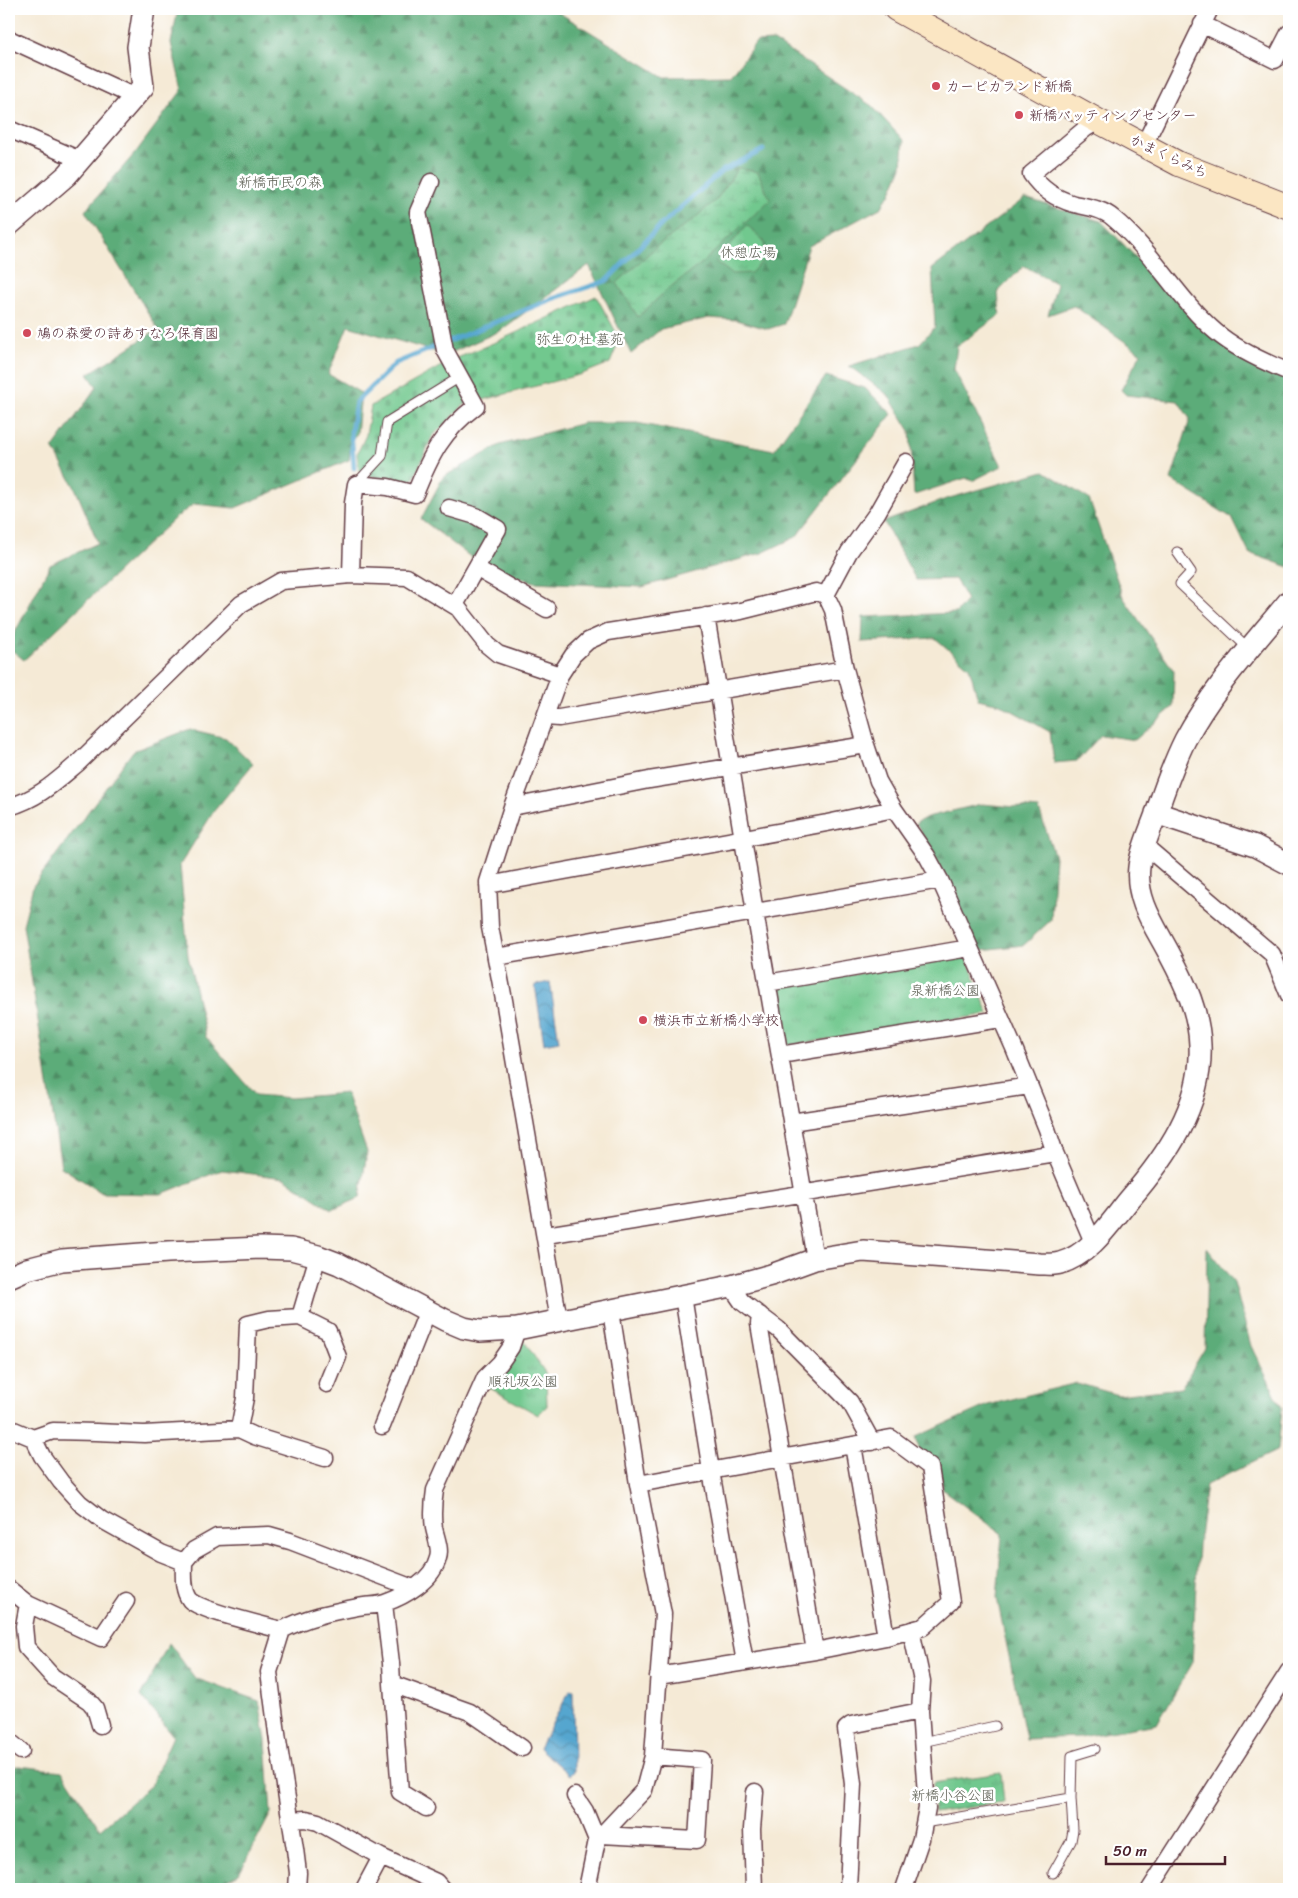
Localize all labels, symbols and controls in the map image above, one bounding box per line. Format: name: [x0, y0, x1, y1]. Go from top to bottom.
place label: カーピカランド新橋: [946, 74, 1072, 99]
marker: カーピカランド新橋: [930, 80, 942, 92]
place label: 新橋バッティングセンター: [1029, 103, 1196, 128]
marker: 新橋バッティングセンター: [1013, 109, 1025, 121]
street label: かまくらみち: [1126, 127, 1212, 185]
park label: 新橋市民の森: [238, 170, 322, 195]
park label: 休憩広場: [720, 240, 776, 265]
place label: 鳩の森愛の詩あすなろ保育園: [37, 321, 219, 346]
marker: 鳩の森愛の詩あすなろ保育園: [21, 327, 33, 339]
park label: 弥生の杜 墓苑: [536, 327, 624, 352]
park label: 泉新橋公園: [910, 978, 980, 1003]
place label: 横浜市立新橋小学校: [653, 1008, 779, 1033]
marker: 横浜市立新橋小学校: [637, 1014, 649, 1026]
park label: 順礼坂公園: [488, 1369, 558, 1394]
park label: 新橋小谷公園: [911, 1783, 995, 1808]
scale bar: [1106, 1833, 1224, 1865]
text: 50 m: [1113, 1838, 1148, 1864]

